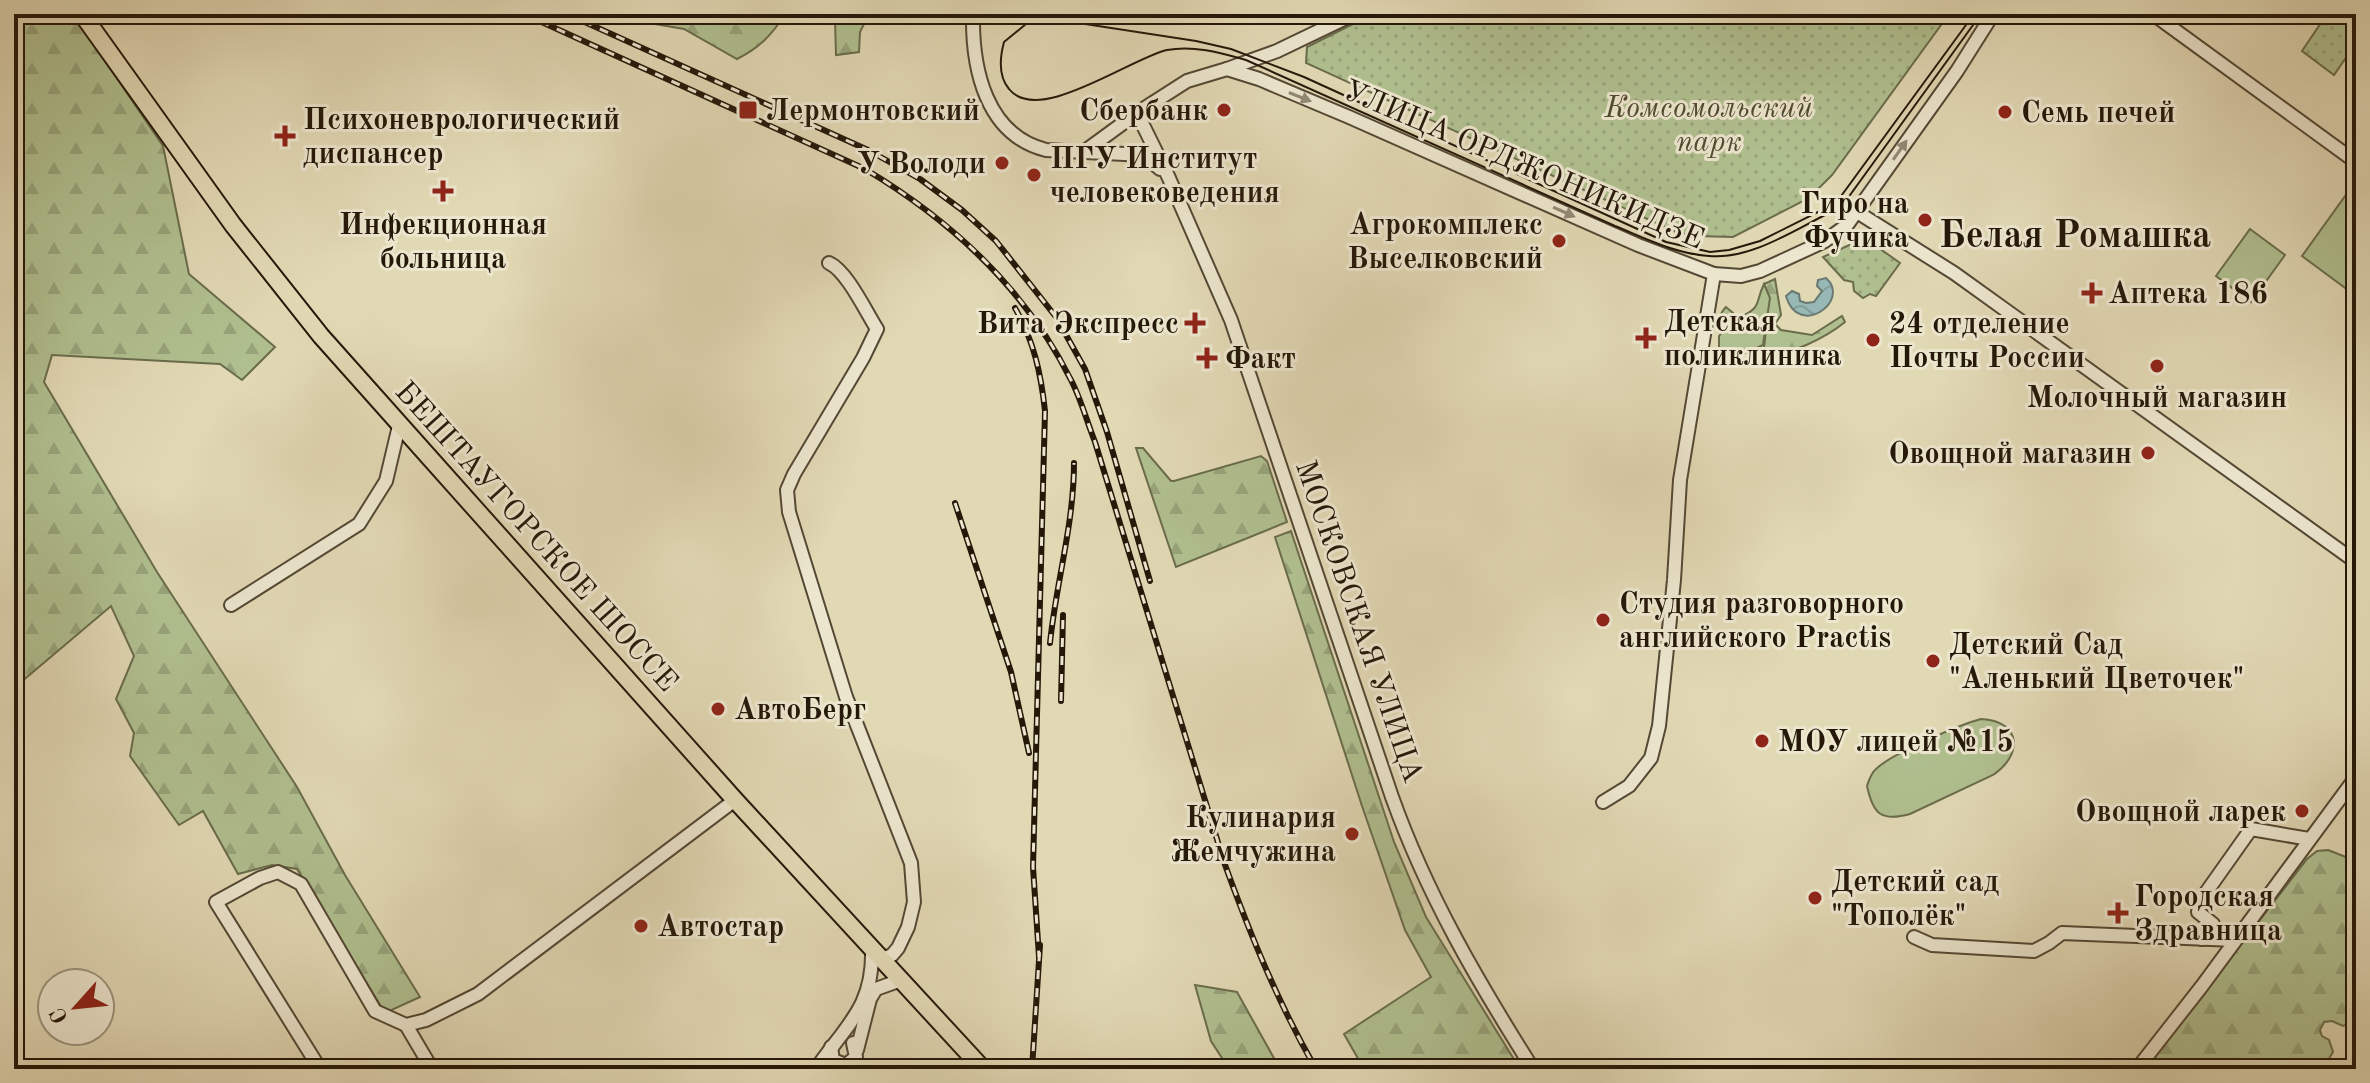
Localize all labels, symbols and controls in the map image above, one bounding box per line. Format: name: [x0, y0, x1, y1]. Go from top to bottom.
street label: УЛИЦА ОРДЖОНИКИДЗЕ: [1339, 76, 1708, 256]
one-way arrow: [1288, 91, 1312, 104]
park label: Комсомольский парк: [1604, 94, 1813, 158]
place label: Лермонтовский: [766, 97, 980, 127]
place label: Сбербанк: [1079, 97, 1208, 127]
marker: Лермонтовский: [737, 99, 759, 121]
place label: Семь печей: [2021, 99, 2175, 129]
marker: Сбербанк: [1215, 101, 1233, 119]
marker: Семь печей: [1996, 103, 2014, 121]
place label: Психоневрологический диспансер: [303, 106, 620, 170]
marker: Психоневрологический диспансер: [274, 125, 296, 147]
one-way arrow: [1892, 140, 1907, 161]
place label: ПГУ Институт человековедения: [1050, 145, 1280, 209]
place label: У Володи: [857, 150, 986, 180]
marker: У Володи: [993, 154, 1011, 172]
marker: ПГУ Институт человековедения: [1025, 166, 1043, 184]
marker: Инфекционная больница: [432, 180, 454, 202]
place label: Гиро на Фучика: [1800, 190, 1909, 254]
one-way arrow: [1552, 205, 1575, 219]
place label: Инфекционная больница: [339, 211, 547, 275]
place label: Агрокомплекс Выселковский: [1347, 211, 1543, 275]
marker: Гиро на Фучика: [1916, 211, 1934, 229]
district label: Белая Ромашка: [1939, 218, 2211, 256]
marker: Агрокомплекс Выселковский: [1550, 232, 1568, 250]
place label: Аптека 186: [2108, 280, 2268, 310]
marker: Аптека 186: [2083, 284, 2101, 302]
place label: Детская поликлиника: [1664, 308, 1842, 372]
place label: Вита Экспресс: [977, 310, 1179, 340]
place label: 24 отделение Почты России: [1889, 310, 2085, 374]
marker: Вита Экспресс: [1186, 314, 1204, 332]
marker: Детская поликлиника: [1635, 327, 1657, 349]
marker: 24 отделение Почты России: [1864, 331, 1882, 349]
place label: Факт: [1225, 345, 1296, 375]
marker: Факт: [1196, 347, 1218, 369]
marker: Молочный магазин: [2148, 357, 2166, 375]
street label: БЕШТАУГОРСКОЕ ШОССЕ: [389, 377, 682, 698]
place label: Молочный магазин: [2027, 384, 2287, 414]
place label: Овощной магазин: [1888, 440, 2132, 470]
marker: Овощной магазин: [2139, 444, 2157, 462]
street label: МОСКОВСКАЯ УЛИЦА: [1289, 457, 1427, 787]
place label: Студия разговорного английского Practis: [1619, 590, 1904, 654]
marker: Студия разговорного английского Practis: [1594, 611, 1612, 629]
place label: Детский Сад "Аленький Цветочек": [1949, 631, 2244, 695]
marker: Детский Сад "Аленький Цветочек": [1924, 652, 1942, 670]
place label: АвтоБерг: [734, 696, 866, 726]
marker: АвтоБерг: [709, 700, 727, 718]
place label: МОУ лицей №15: [1778, 728, 2014, 758]
marker: МОУ лицей №15: [1753, 732, 1771, 750]
place label: Овощной ларек: [2075, 798, 2286, 828]
marker: Овощной ларек: [2293, 802, 2311, 820]
place label: Кулинария Жемчужина: [1171, 804, 1336, 868]
marker: Кулинария Жемчужина: [1343, 825, 1361, 843]
place label: Детский сад "Тополёк": [1831, 868, 1999, 932]
place label: Городская Здравница: [2134, 883, 2282, 947]
marker: Детский сад "Тополёк": [1806, 889, 1824, 907]
marker: Городская Здравница: [2109, 904, 2127, 922]
place label: Автостар: [657, 913, 784, 943]
marker: Автостар: [632, 917, 650, 935]
north arrow: [36, 967, 116, 1047]
text: С: [47, 1004, 73, 1027]

